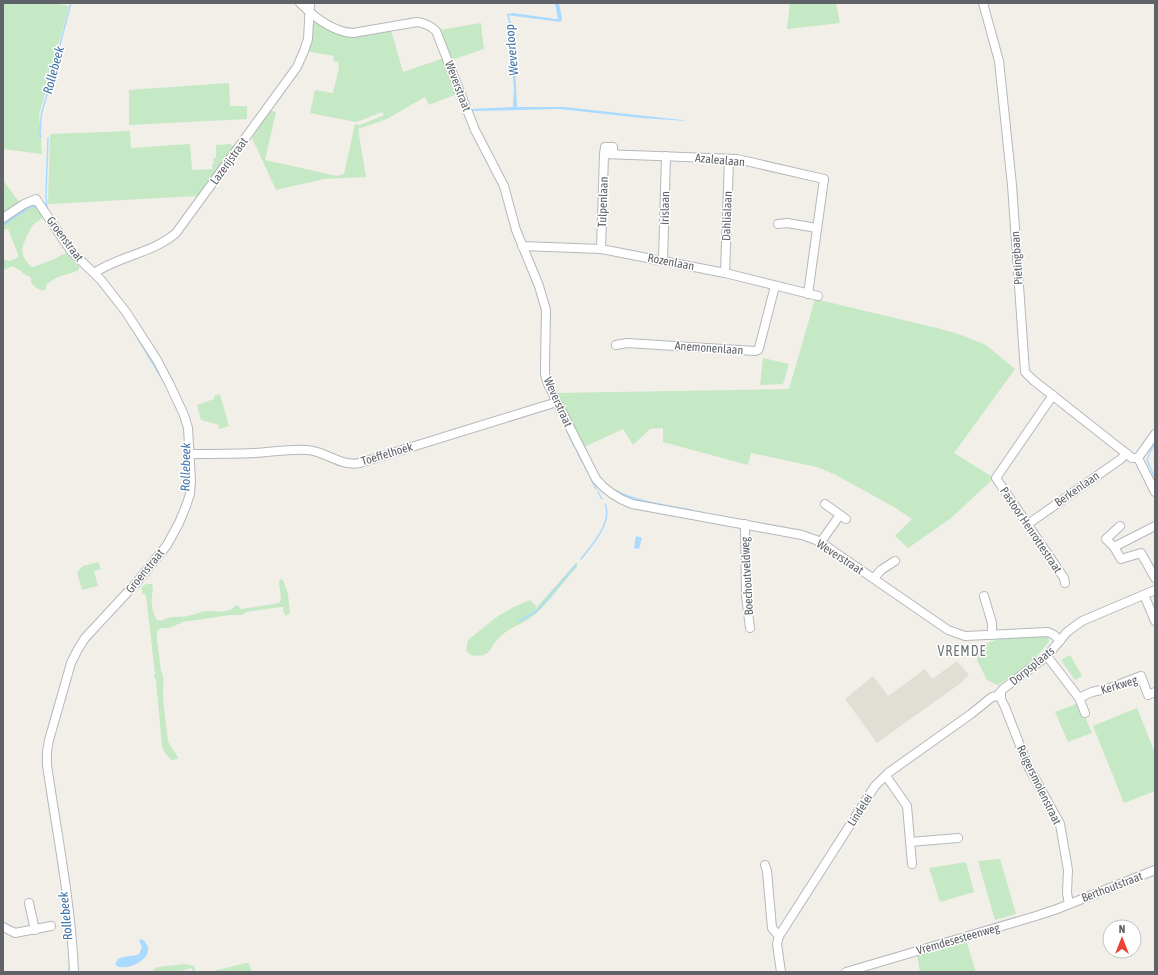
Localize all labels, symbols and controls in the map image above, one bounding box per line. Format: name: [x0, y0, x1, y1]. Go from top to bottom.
water label: Weverloop: [502, 24, 521, 76]
water label: Rollebeek: [40, 44, 67, 96]
street label: Weverstraat: [442, 59, 474, 114]
street label: Lazerijstraat: [207, 134, 251, 187]
street label: Azalealaan: [694, 151, 746, 169]
street label: Tulpenlaan: [595, 176, 611, 228]
street label: Irislaan: [658, 191, 672, 225]
street label: Dahlialaan: [719, 191, 735, 241]
street label: Groenstraat: [44, 214, 87, 265]
street label: Pietingbaan: [1008, 231, 1026, 285]
street label: Rozenlaan: [647, 251, 695, 273]
street label: Anemonenlaan: [674, 339, 744, 357]
street label: Weverstraat: [541, 375, 575, 430]
street label: Toeffelhoek: [360, 439, 415, 468]
water label: Rollebeek: [178, 442, 193, 491]
street label: Berkenlaan: [1052, 469, 1102, 509]
street label: Pastoor Henrottestraat: [997, 484, 1065, 576]
street label: Boechoutveldweg: [738, 536, 756, 616]
street label: Weverstraat: [814, 537, 867, 578]
street label: Groenstraat: [123, 546, 167, 596]
district label: VREMDE: [937, 643, 987, 659]
street label: Dorpsplaats: [1007, 644, 1057, 688]
street label: Kerkweg: [1099, 673, 1140, 697]
street label: Reigersmolenstraat: [1014, 743, 1065, 827]
street label: Lindelei: [844, 791, 876, 829]
street label: Berthoutstraat: [1079, 869, 1145, 905]
water label: Rollebeek: [55, 891, 75, 941]
north arrow: [1102, 919, 1142, 959]
street label: Vremdesesteenweg: [915, 920, 1002, 958]
text: N: [1119, 923, 1125, 935]

